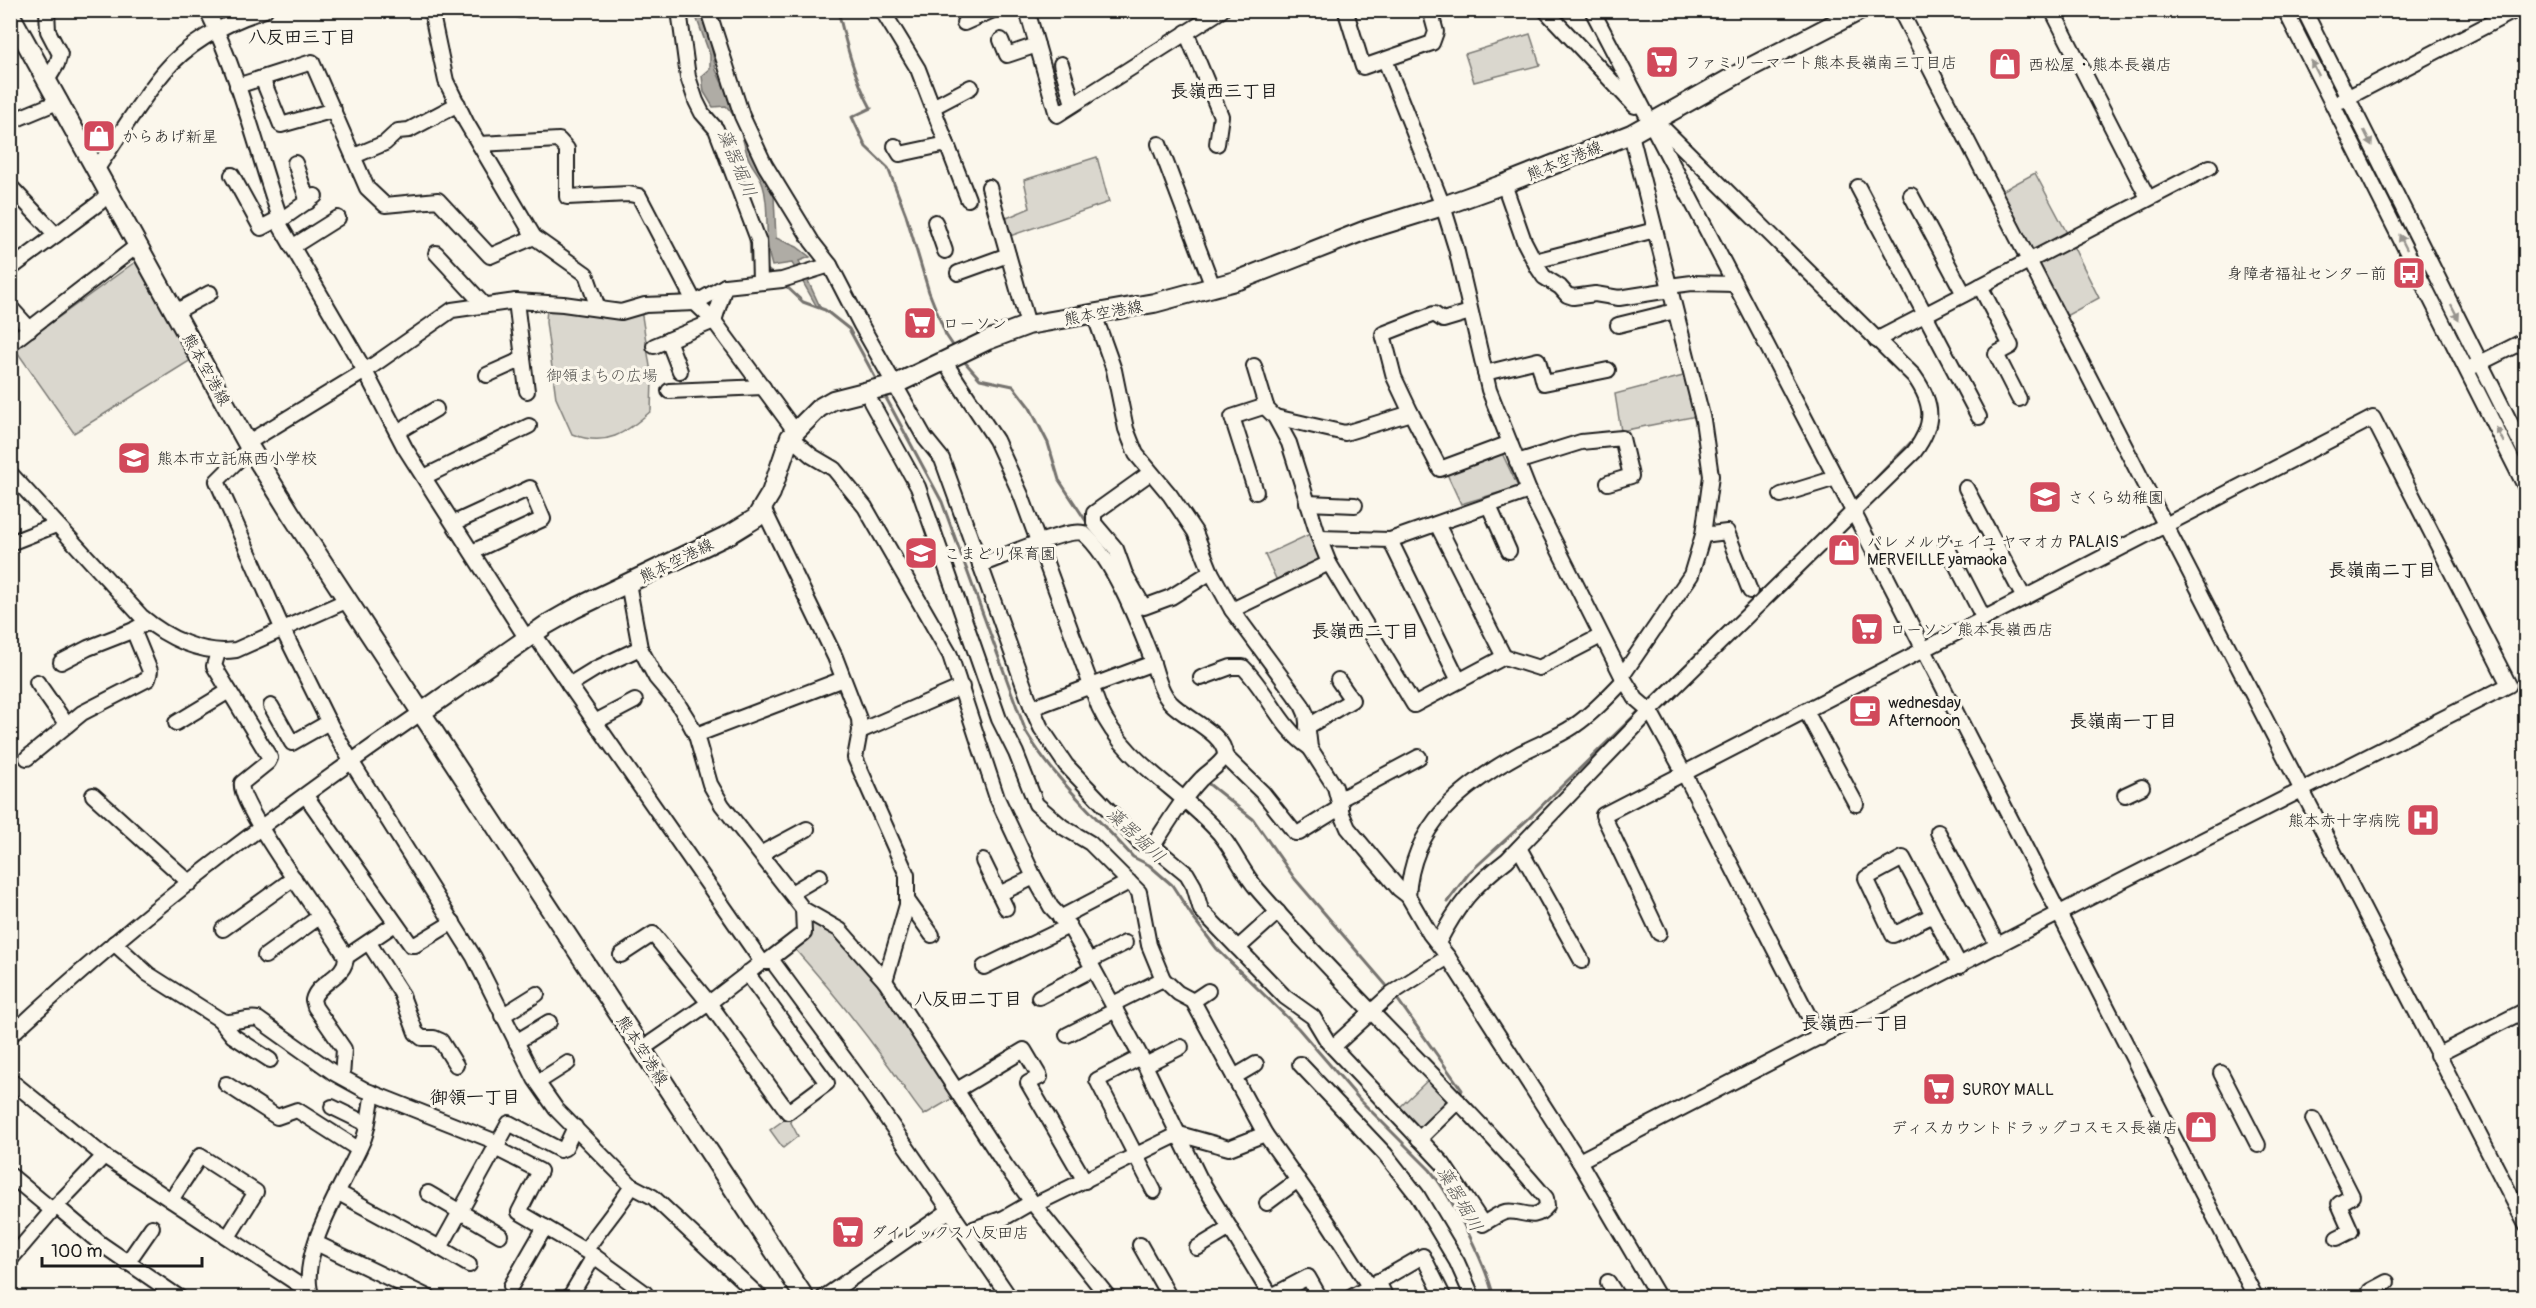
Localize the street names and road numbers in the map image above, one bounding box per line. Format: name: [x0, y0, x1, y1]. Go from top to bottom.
street label: 熊本空港線: [1524, 137, 1605, 185]
street label: 熊本空港線: [1062, 296, 1144, 330]
street label: 熊本空港線: [178, 330, 234, 409]
street label: 熊本空港線: [636, 534, 717, 587]
street label: 熊本空港線: [612, 1012, 672, 1090]

